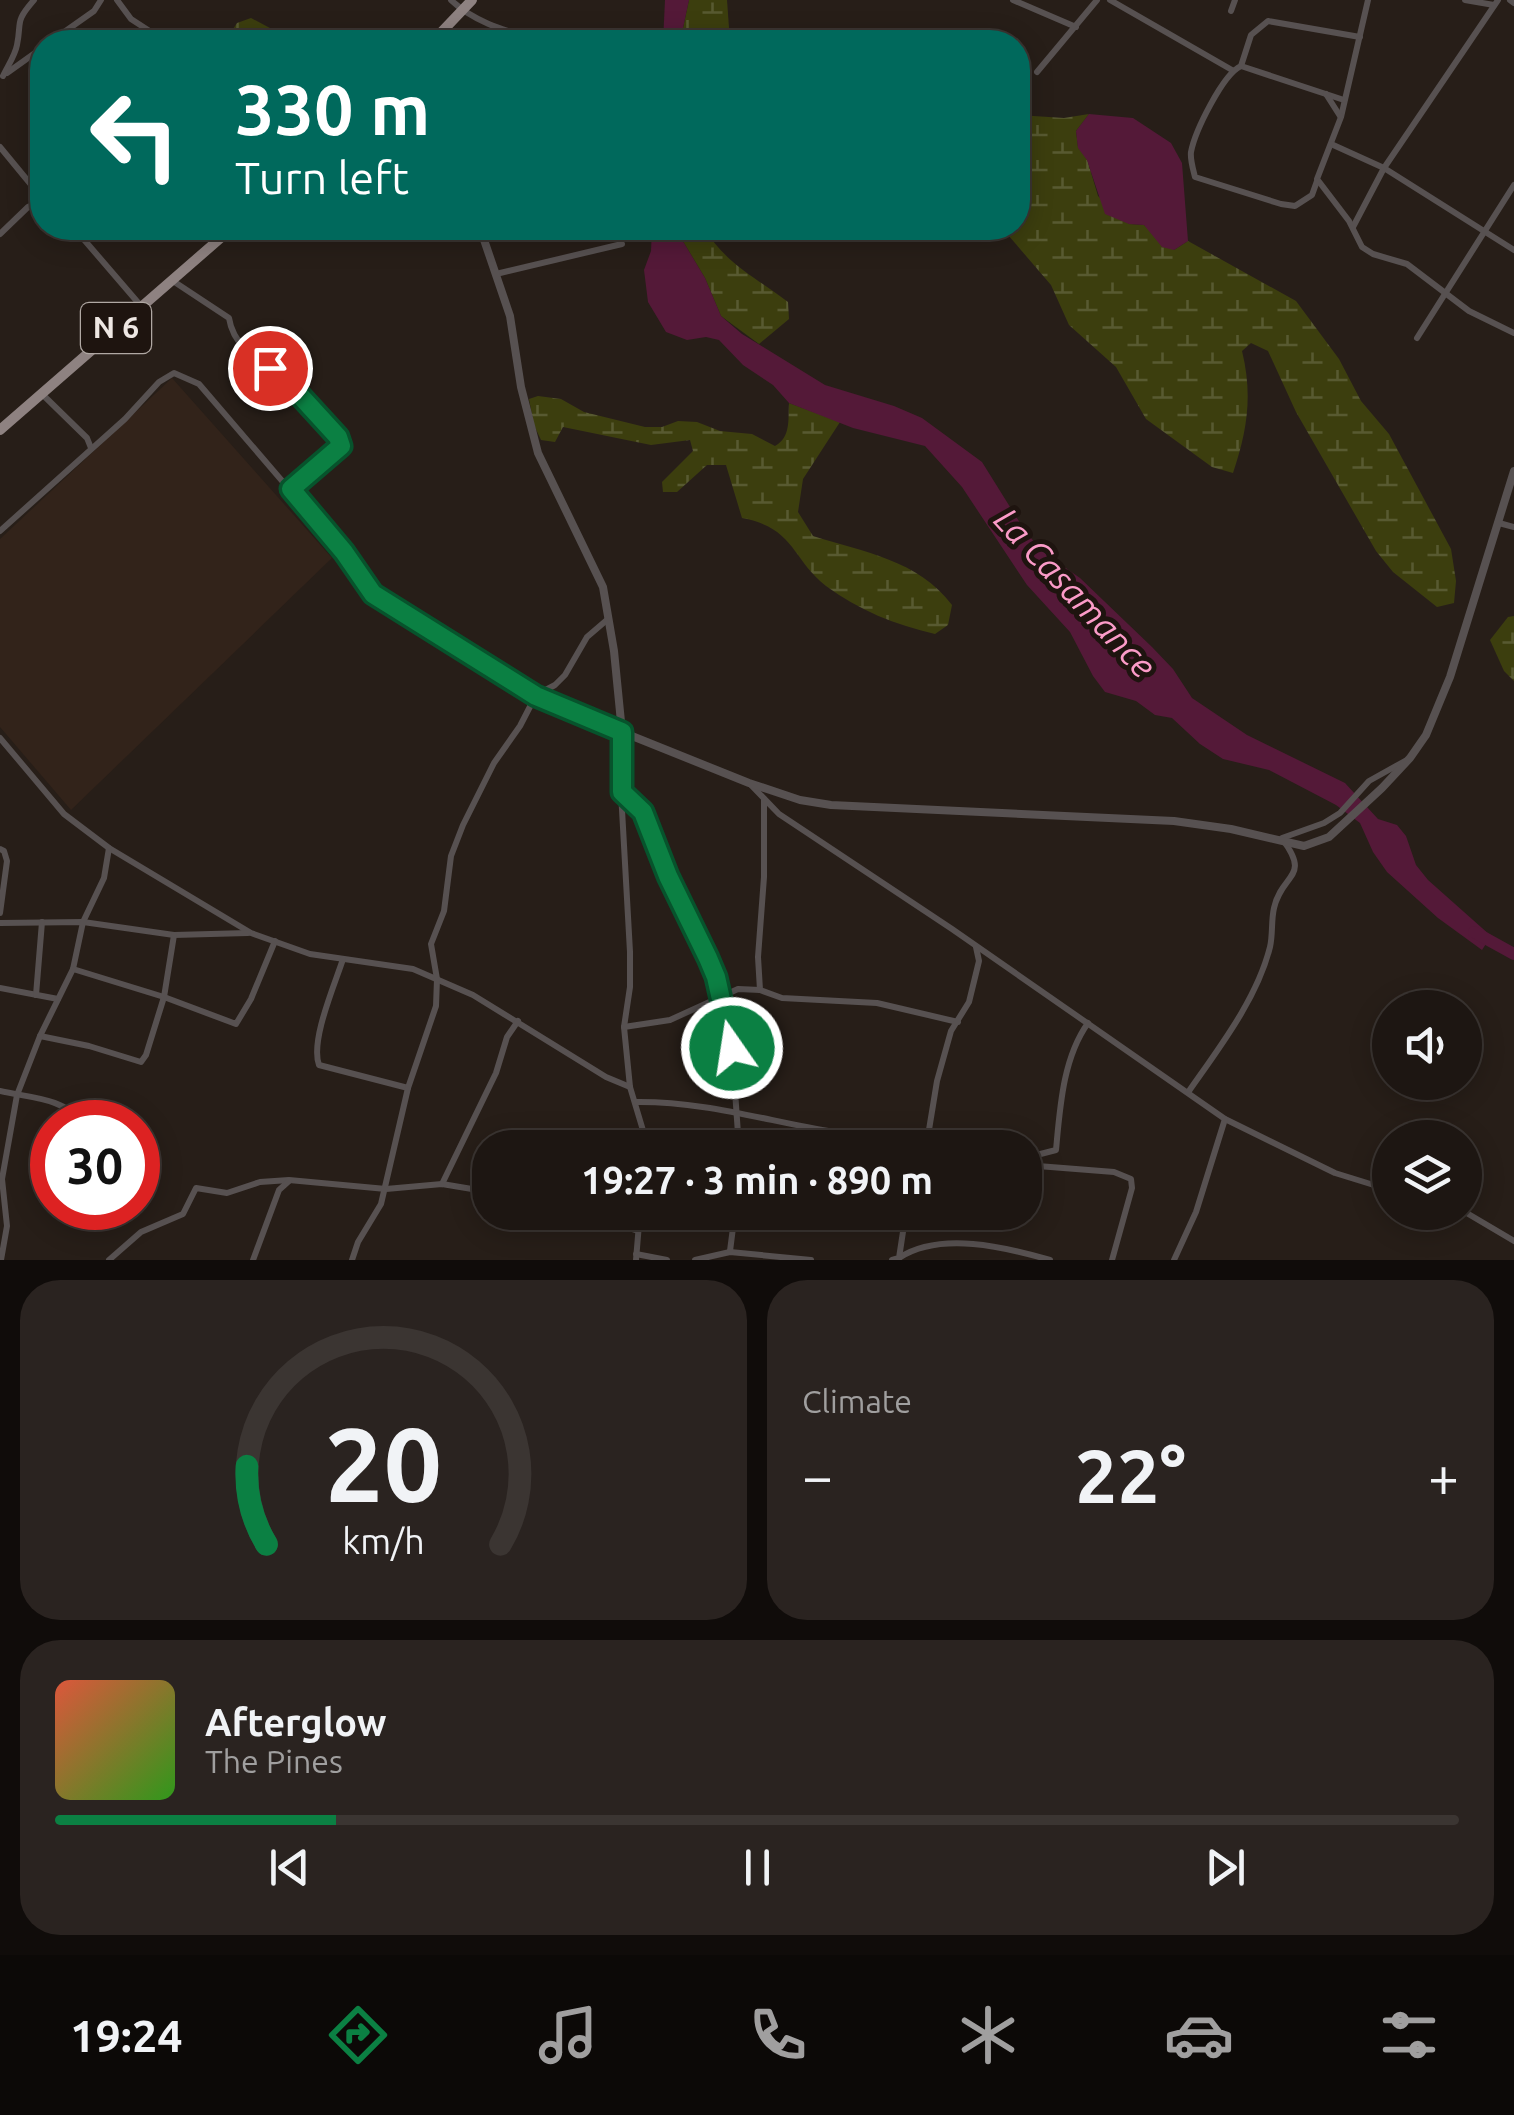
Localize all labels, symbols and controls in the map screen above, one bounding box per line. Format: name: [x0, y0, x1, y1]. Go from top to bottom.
icon: left: [70, 70, 200, 200]
text: 330 m: [235, 70, 430, 148]
text: Turn left: [235, 152, 409, 203]
road number: N 6: [81, 303, 151, 353]
pin: [228, 326, 313, 411]
icon: arrive: [243, 341, 298, 396]
water label: La Casamance: [987, 499, 1165, 686]
map controls: [1372, 990, 1482, 1230]
button: sound: [1372, 990, 1482, 1100]
position arrow: [680, 996, 784, 1100]
speed limit sign: 30: [30, 1100, 160, 1230]
button: layers: [1372, 1120, 1482, 1230]
text: 19:27 · 3 min · 890 m: [581, 1159, 933, 1201]
text: Climate: [802, 1383, 912, 1419]
text: 20: [325, 1405, 442, 1522]
text: 22°: [1075, 1433, 1186, 1517]
text: −: [802, 1445, 833, 1506]
text: +: [1428, 1445, 1459, 1506]
text: km/h: [342, 1521, 425, 1561]
text: Afterglow: [205, 1701, 387, 1743]
text: The Pines: [205, 1743, 343, 1779]
icon: previous: [262, 1840, 317, 1895]
icon: pause: [730, 1840, 785, 1895]
icon: next: [1198, 1840, 1253, 1895]
icon: directions: [323, 2000, 393, 2070]
icon: music: [533, 2000, 603, 2070]
icon: phone: [743, 2000, 813, 2070]
icon: climate: [953, 2000, 1023, 2070]
icon: car: [1164, 2000, 1234, 2070]
icon: filters: [1374, 2000, 1444, 2070]
text: 19:24: [70, 2010, 183, 2061]

